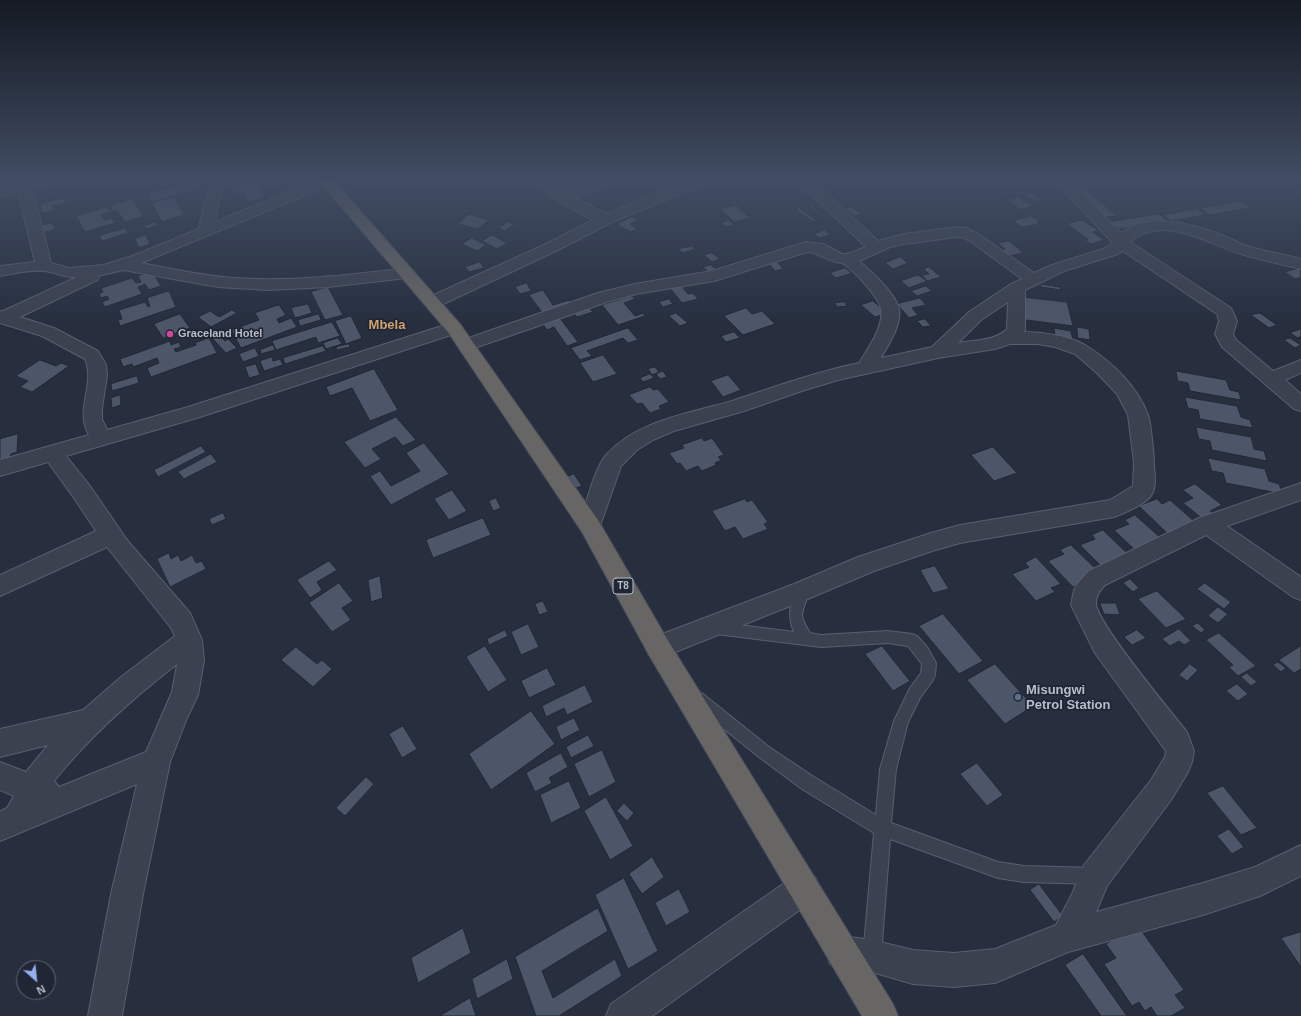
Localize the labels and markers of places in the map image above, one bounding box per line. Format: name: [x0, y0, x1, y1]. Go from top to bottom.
place label: Graceland Hotel: [178, 327, 262, 341]
marker: Graceland Hotel: [165, 329, 175, 339]
place label: Misungwi Petrol Station: [1026, 682, 1111, 713]
marker: Misungwi Petrol Station: [1013, 692, 1023, 702]

